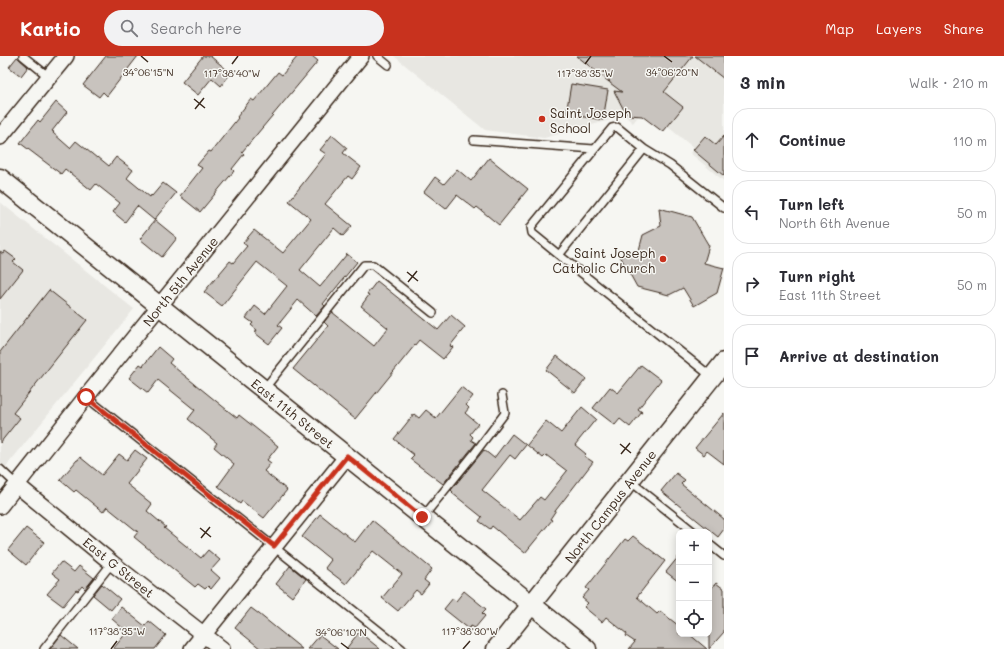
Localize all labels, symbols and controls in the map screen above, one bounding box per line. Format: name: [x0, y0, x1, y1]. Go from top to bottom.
search box: [104, 10, 384, 46]
text: Kartio: [20, 16, 80, 41]
icon: search: [118, 17, 140, 39]
text: Search here: [150, 18, 242, 38]
text: Map: [825, 19, 854, 38]
text: Layers: [876, 19, 922, 38]
text: Share: [944, 19, 984, 38]
text: 34°06'15"N: [122, 65, 174, 79]
text: 34°06'20"N: [646, 65, 698, 79]
text: 117°38'40"W: [204, 66, 261, 80]
text: 117°38'35"W: [557, 66, 613, 80]
text: 3 min: [740, 71, 785, 93]
text: Walk · 210 m: [909, 74, 988, 91]
place label: Saint Joseph School: [550, 104, 631, 136]
marker: Saint Joseph School: [537, 114, 547, 124]
icon: ahead: [741, 129, 763, 151]
text: Continue: [779, 130, 846, 150]
text: 110 m: [953, 132, 987, 149]
text: Turn left: [779, 194, 844, 214]
icon: left: [741, 201, 763, 223]
text: 50 m: [957, 204, 987, 221]
text: North 6th Avenue: [779, 214, 890, 231]
street label: North 5th Avenue: [139, 233, 221, 329]
place label: Saint Joseph Catholic Church: [553, 244, 655, 276]
marker: Saint Joseph Catholic Church: [658, 254, 668, 264]
text: Turn right: [779, 266, 856, 286]
icon: right: [741, 273, 763, 295]
text: 50 m: [957, 276, 987, 293]
text: East 11th Street: [779, 286, 881, 303]
icon: arrive: [741, 345, 763, 367]
text: Arrive at destination: [779, 346, 939, 366]
street label: East 11th Street: [248, 374, 338, 452]
route start: [77, 388, 95, 406]
street label: North Campus Avenue: [560, 446, 660, 566]
route end: [413, 508, 431, 526]
map controls: [676, 529, 712, 637]
button: +: [676, 529, 712, 565]
street label: East G Street: [80, 533, 158, 601]
button: −: [676, 565, 712, 601]
button: locate: [676, 601, 712, 637]
text: 117°38'35"W: [89, 624, 145, 638]
text: 117°38'30"W: [442, 624, 499, 638]
text: 34°06'10"N: [315, 625, 367, 639]

